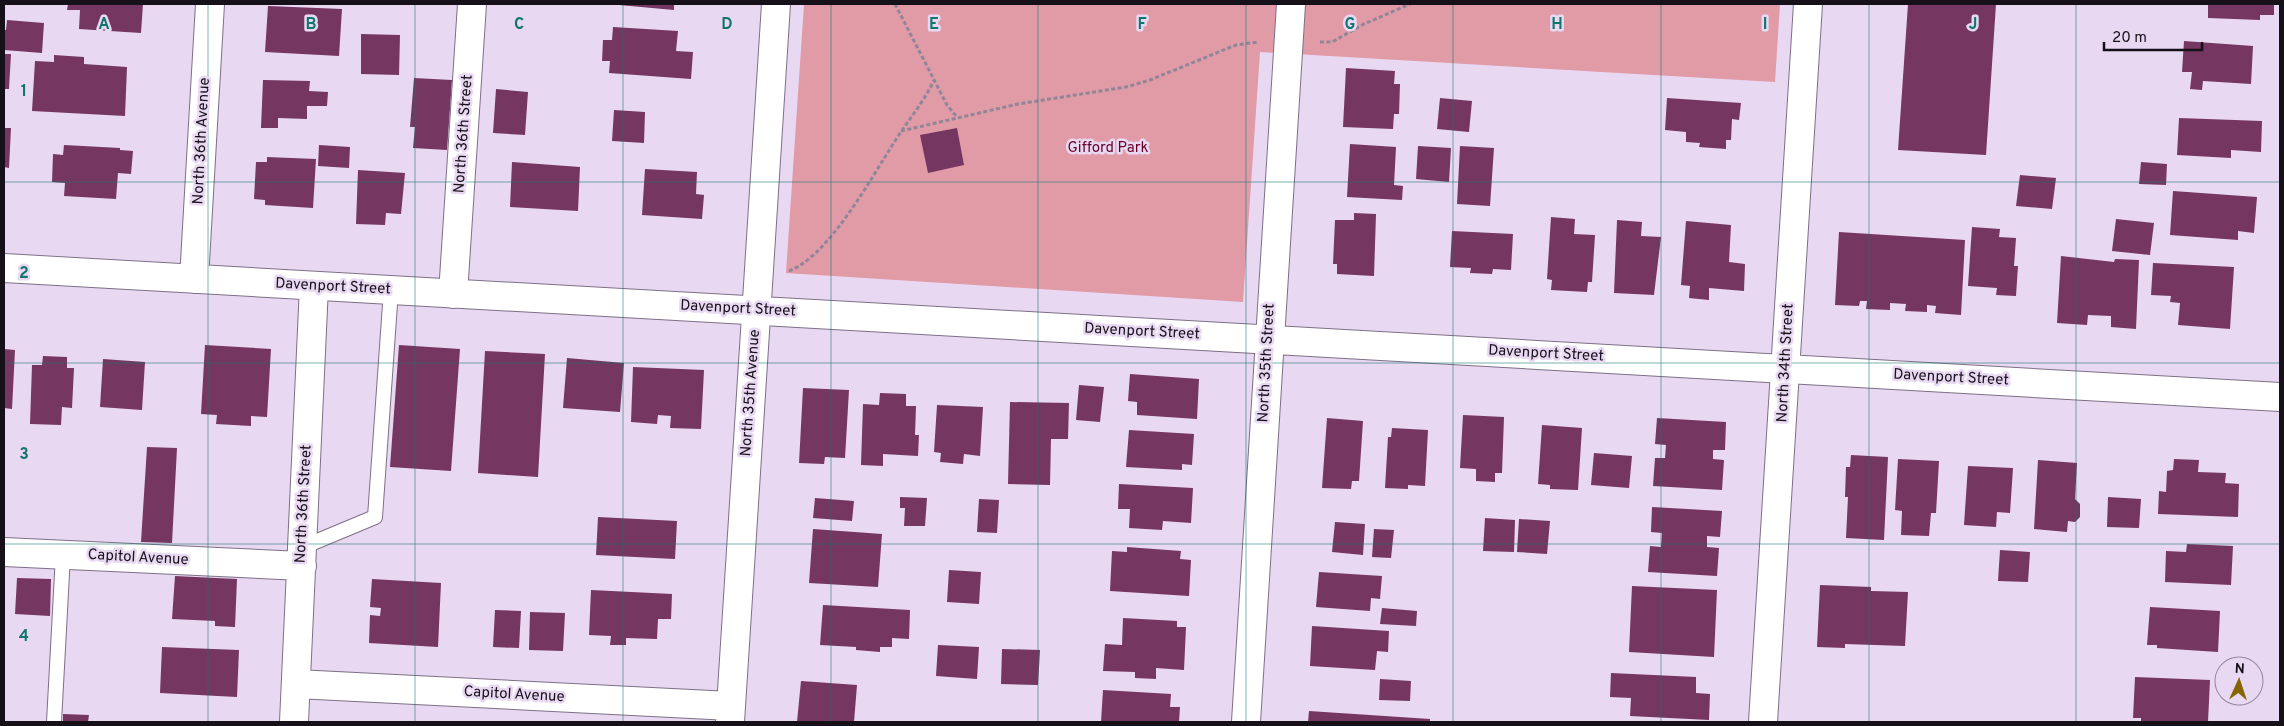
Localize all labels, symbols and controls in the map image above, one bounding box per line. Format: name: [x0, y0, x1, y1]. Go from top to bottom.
text: A: [98, 15, 110, 35]
text: B: [305, 15, 317, 35]
text: C: [514, 15, 524, 35]
text: D: [721, 15, 733, 35]
text: E: [929, 15, 939, 35]
text: F: [1137, 15, 1147, 35]
text: G: [1345, 15, 1355, 35]
text: H: [1551, 15, 1563, 35]
text: I: [1763, 15, 1767, 35]
text: J: [1969, 15, 1977, 35]
scale bar: [2104, 20, 2202, 52]
text: 20 m: [2112, 29, 2147, 48]
street label: North 36th Street: [450, 74, 478, 194]
street label: North 36th Avenue: [189, 77, 215, 205]
text: 1: [21, 82, 27, 102]
park label: Gifford Park: [1068, 139, 1148, 158]
text: 2: [19, 264, 29, 284]
street label: Davenport Street: [275, 274, 391, 300]
street label: Davenport Street: [680, 296, 796, 322]
street label: North 35th Street: [1254, 303, 1280, 423]
street label: North 34th Street: [1773, 303, 1799, 423]
street label: Davenport Street: [1084, 319, 1200, 345]
street label: North 35th Avenue: [737, 329, 765, 457]
street label: Davenport Street: [1488, 341, 1604, 367]
street label: Davenport Street: [1893, 365, 2009, 391]
street label: North 36th Street: [291, 444, 317, 564]
text: 3: [19, 445, 29, 465]
street label: Capitol Avenue: [87, 546, 189, 570]
text: 4: [19, 627, 29, 647]
north arrow: [2214, 656, 2264, 706]
text: N: [2234, 661, 2245, 678]
street label: Capitol Avenue: [463, 683, 565, 707]

